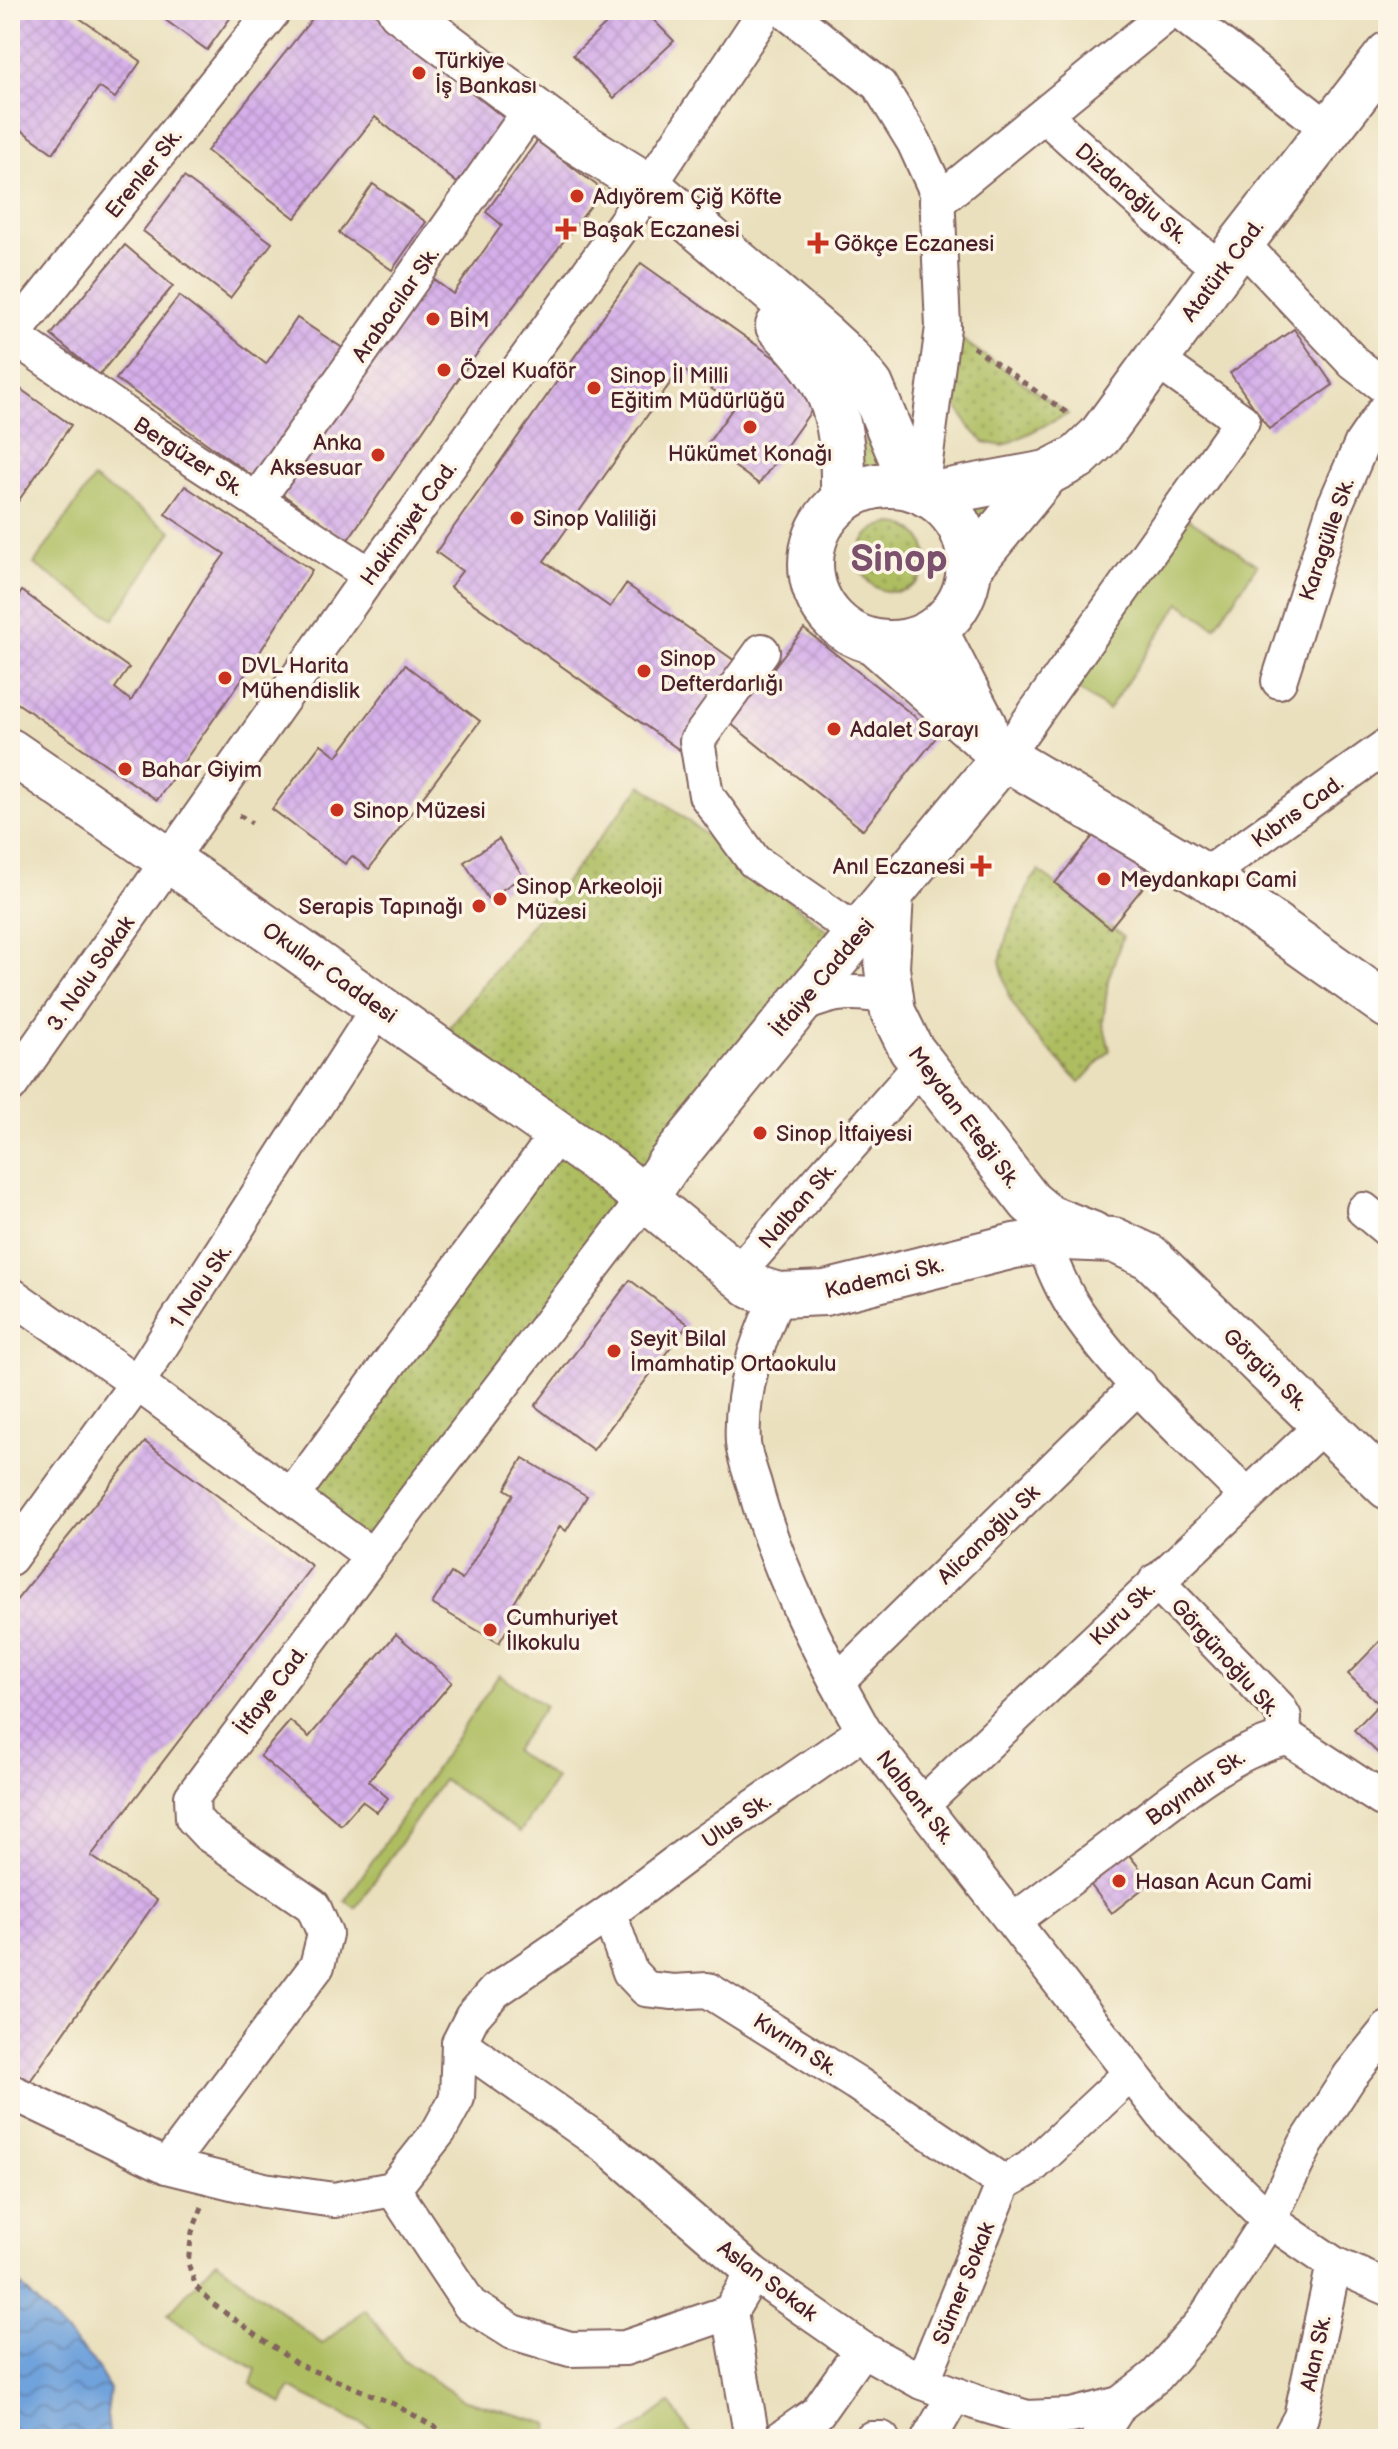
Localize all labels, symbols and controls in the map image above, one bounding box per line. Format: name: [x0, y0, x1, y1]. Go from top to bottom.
place label: Türkiye İş Bankası: [435, 48, 537, 100]
marker: Türkiye İş Bankası: [410, 64, 428, 82]
street label: Erenler Sk.: [100, 124, 188, 224]
street label: Dizdaroğlu Sk.: [1069, 138, 1193, 250]
place label: Adıyörem Çiğ Köfte: [593, 184, 782, 211]
marker: Adıyörem Çiğ Köfte: [568, 187, 586, 205]
street label: Atatürk Cad.: [1176, 215, 1270, 327]
place label: Başak Eczanesi: [582, 217, 740, 244]
marker: Başak Eczanesi: [557, 220, 575, 238]
place label: Gökçe Eczanesi: [834, 231, 994, 258]
marker: Gökçe Eczanesi: [809, 234, 827, 252]
street label: Arabacılar Sk.: [347, 242, 446, 368]
place label: BİM: [449, 307, 489, 334]
marker: BİM: [424, 310, 442, 328]
place label: Özel Kuaför: [460, 357, 577, 385]
marker: Özel Kuaför: [435, 361, 453, 379]
place label: Sinop İl Milli Eğitim Müdürlüğü: [610, 363, 785, 415]
marker: Sinop İl Milli Eğitim Müdürlüğü: [585, 379, 603, 397]
street label: Bergüzer Sk.: [128, 412, 248, 503]
marker: Hükümet Konağı: [741, 418, 759, 436]
place label: Anka Aksesuar: [270, 430, 363, 482]
place label: Hükümet Konağı: [668, 441, 832, 468]
marker: Anka Aksesuar: [369, 446, 387, 464]
street label: Hakimiyet Cad.: [355, 456, 463, 591]
street label: Karagülle Sk.: [1294, 474, 1361, 605]
place label: Sinop Valiliği: [533, 506, 657, 533]
marker: Sinop Valiliği: [508, 509, 526, 527]
district label: Sinop: [850, 537, 948, 582]
place label: Sinop Defterdarlığı: [660, 646, 783, 698]
place label: DVL Harita Mühendislik: [241, 653, 360, 705]
marker: Sinop Defterdarlığı: [635, 662, 653, 680]
marker: DVL Harita Mühendislik: [216, 669, 234, 687]
place label: Adalet Sarayı: [850, 717, 979, 744]
marker: Adalet Sarayı: [825, 720, 843, 738]
place label: Bahar Giyim: [141, 757, 262, 784]
marker: Bahar Giyim: [116, 760, 134, 778]
street label: Kıbrıs Cad.: [1247, 770, 1349, 855]
place label: Sinop Müzesi: [353, 798, 486, 825]
marker: Sinop Müzesi: [328, 801, 346, 819]
place label: Anıl Eczanesi: [833, 854, 965, 881]
marker: Anıl Eczanesi: [972, 857, 990, 875]
place label: Meydankapı Cami: [1120, 867, 1297, 894]
marker: Meydankapı Cami: [1095, 870, 1113, 888]
place label: Sinop Arkeoloji Müzesi: [516, 874, 663, 926]
marker: Sinop Arkeoloji Müzesi: [491, 890, 509, 908]
place label: Serapis Tapınağı: [299, 894, 463, 921]
marker: Serapis Tapınağı: [470, 897, 488, 915]
street label: 3. Nolu Sokak: [41, 911, 141, 1037]
street label: İtfaiye Caddesi: [766, 913, 881, 1043]
street label: Okullar Caddesi: [257, 917, 402, 1030]
street label: Meydan Eteği Sk.: [902, 1042, 1026, 1194]
place label: Sinop İtfaiyesi: [776, 1121, 912, 1148]
marker: Sinop İtfaiyesi: [751, 1124, 769, 1142]
street label: Nalban Sk.: [753, 1157, 843, 1255]
street label: 1 Nolu Sk.: [164, 1240, 238, 1334]
street label: Kademci Sk.: [822, 1252, 947, 1305]
street label: Görgün Sk.: [1217, 1323, 1313, 1417]
place label: Seyit Bilal İmamhatip Ortaokulu: [630, 1326, 836, 1378]
marker: Seyit Bilal İmamhatip Ortaokulu: [605, 1342, 623, 1360]
street label: Alicanoğlu Sk: [932, 1479, 1046, 1591]
street label: Kuru Sk.: [1085, 1576, 1161, 1652]
street label: Görgünoğlu Sk.: [1164, 1593, 1285, 1723]
place label: Cumhuriyet İlkokulu: [506, 1605, 618, 1657]
marker: Cumhuriyet İlkokulu: [481, 1621, 499, 1639]
street label: İtfaye Cad.: [230, 1641, 314, 1741]
street label: Bayındır Sk.: [1141, 1744, 1251, 1832]
street label: Nalbant Sk.: [870, 1745, 960, 1850]
street label: Ulus Sk.: [697, 1788, 777, 1855]
place label: Hasan Acun Cami: [1135, 1869, 1312, 1896]
marker: Hasan Acun Cami: [1110, 1872, 1128, 1890]
street label: Kıvrım Sk.: [748, 2008, 843, 2083]
street label: Sümer Sokak: [928, 2218, 1001, 2349]
street label: Aslan Sokak: [712, 2235, 823, 2328]
street label: Alan Sk.: [1295, 2313, 1338, 2394]

